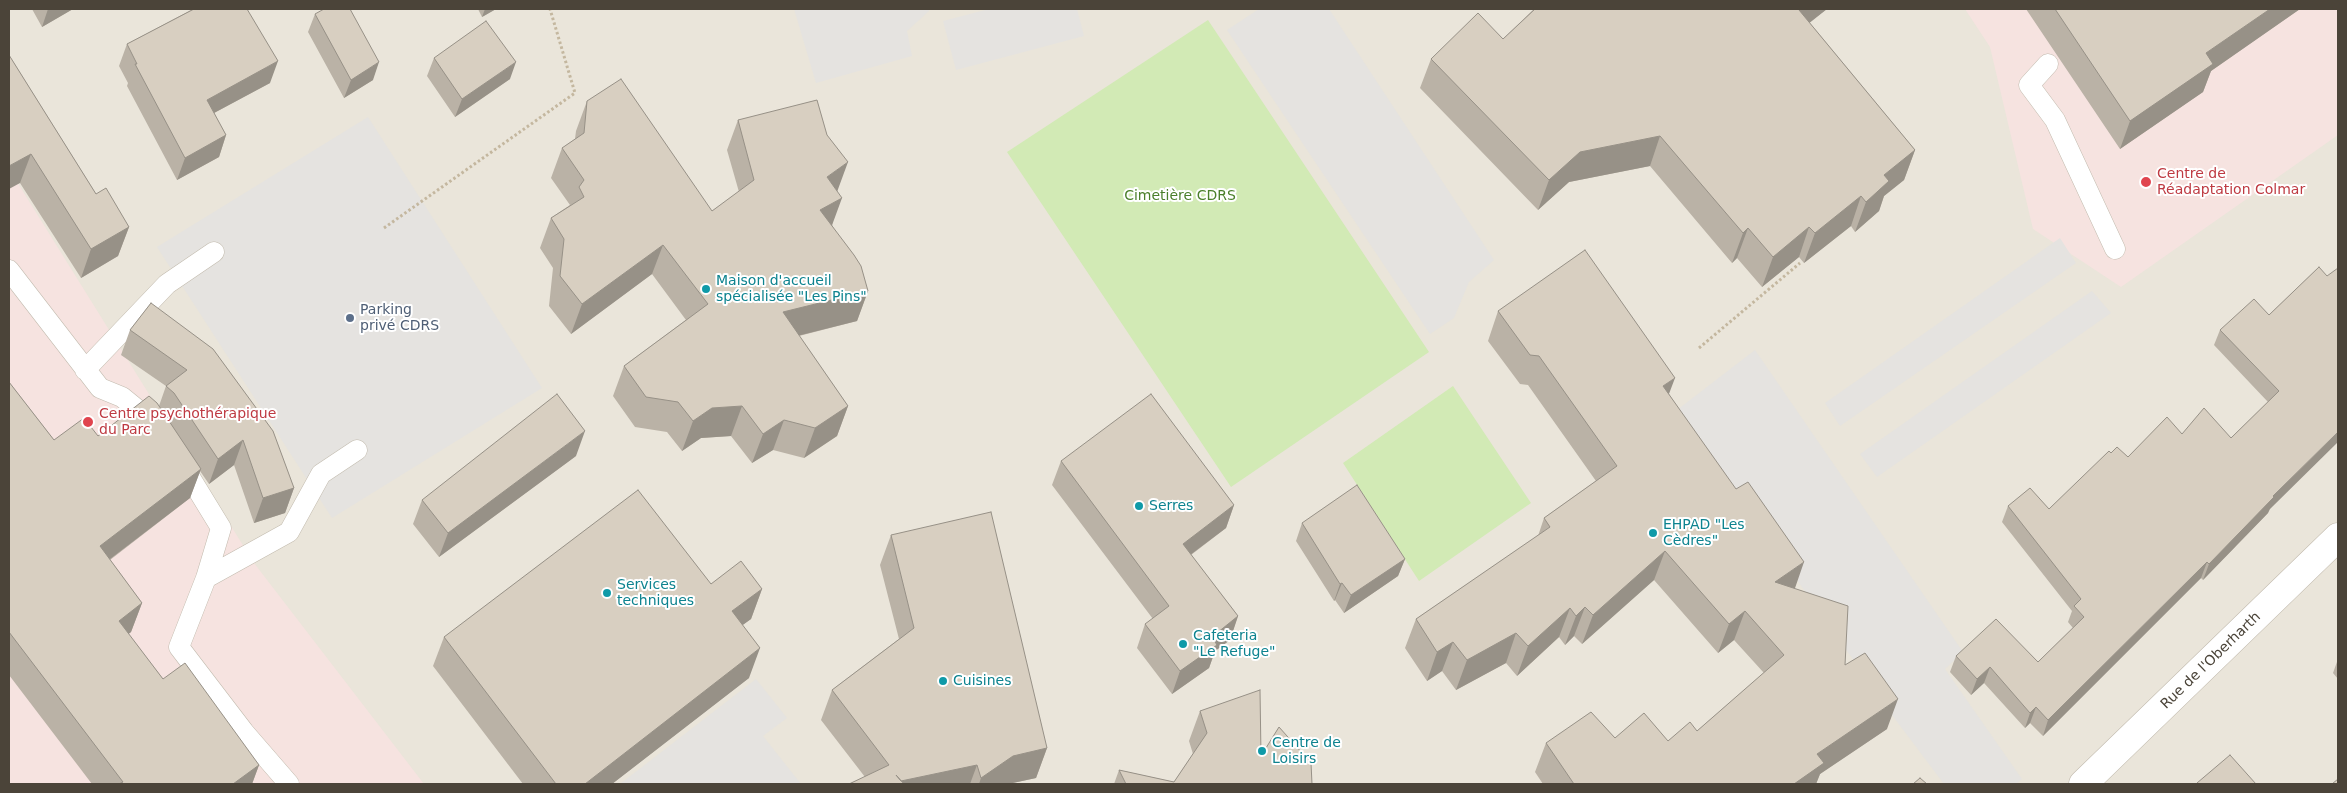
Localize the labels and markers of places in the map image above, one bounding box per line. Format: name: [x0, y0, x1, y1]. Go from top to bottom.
place label: Centre de Réadaptation Colmar: [2157, 166, 2305, 198]
marker: Centre de Réadaptation Colmar: [2139, 175, 2153, 189]
place label: Maison d'accueil spécialisée "Les Pins": [716, 273, 867, 306]
marker: Maison d'accueil spécialisée "Les Pins": [700, 283, 712, 295]
place label: Parking privé CDRS: [360, 302, 439, 334]
marker: Parking privé CDRS: [344, 312, 356, 324]
place label: Centre psychothérapique du Parc: [99, 406, 276, 438]
marker: Centre psychothérapique du Parc: [81, 415, 95, 429]
place label: Serres: [1149, 498, 1193, 514]
marker: Serres: [1133, 500, 1145, 512]
place label: EHPAD "Les Cèdres": [1663, 517, 1745, 550]
marker: EHPAD "Les Cèdres": [1647, 527, 1659, 539]
place label: Services techniques: [617, 577, 694, 610]
marker: Services techniques: [601, 587, 613, 599]
place label: Cafeteria "Le Refuge": [1193, 628, 1276, 660]
marker: Cafeteria "Le Refuge": [1177, 638, 1189, 650]
place label: Cuisines: [953, 673, 1012, 689]
marker: Cuisines: [937, 675, 949, 687]
place label: Centre de Loisirs: [1272, 735, 1341, 768]
marker: Centre de Loisirs: [1256, 745, 1268, 757]

